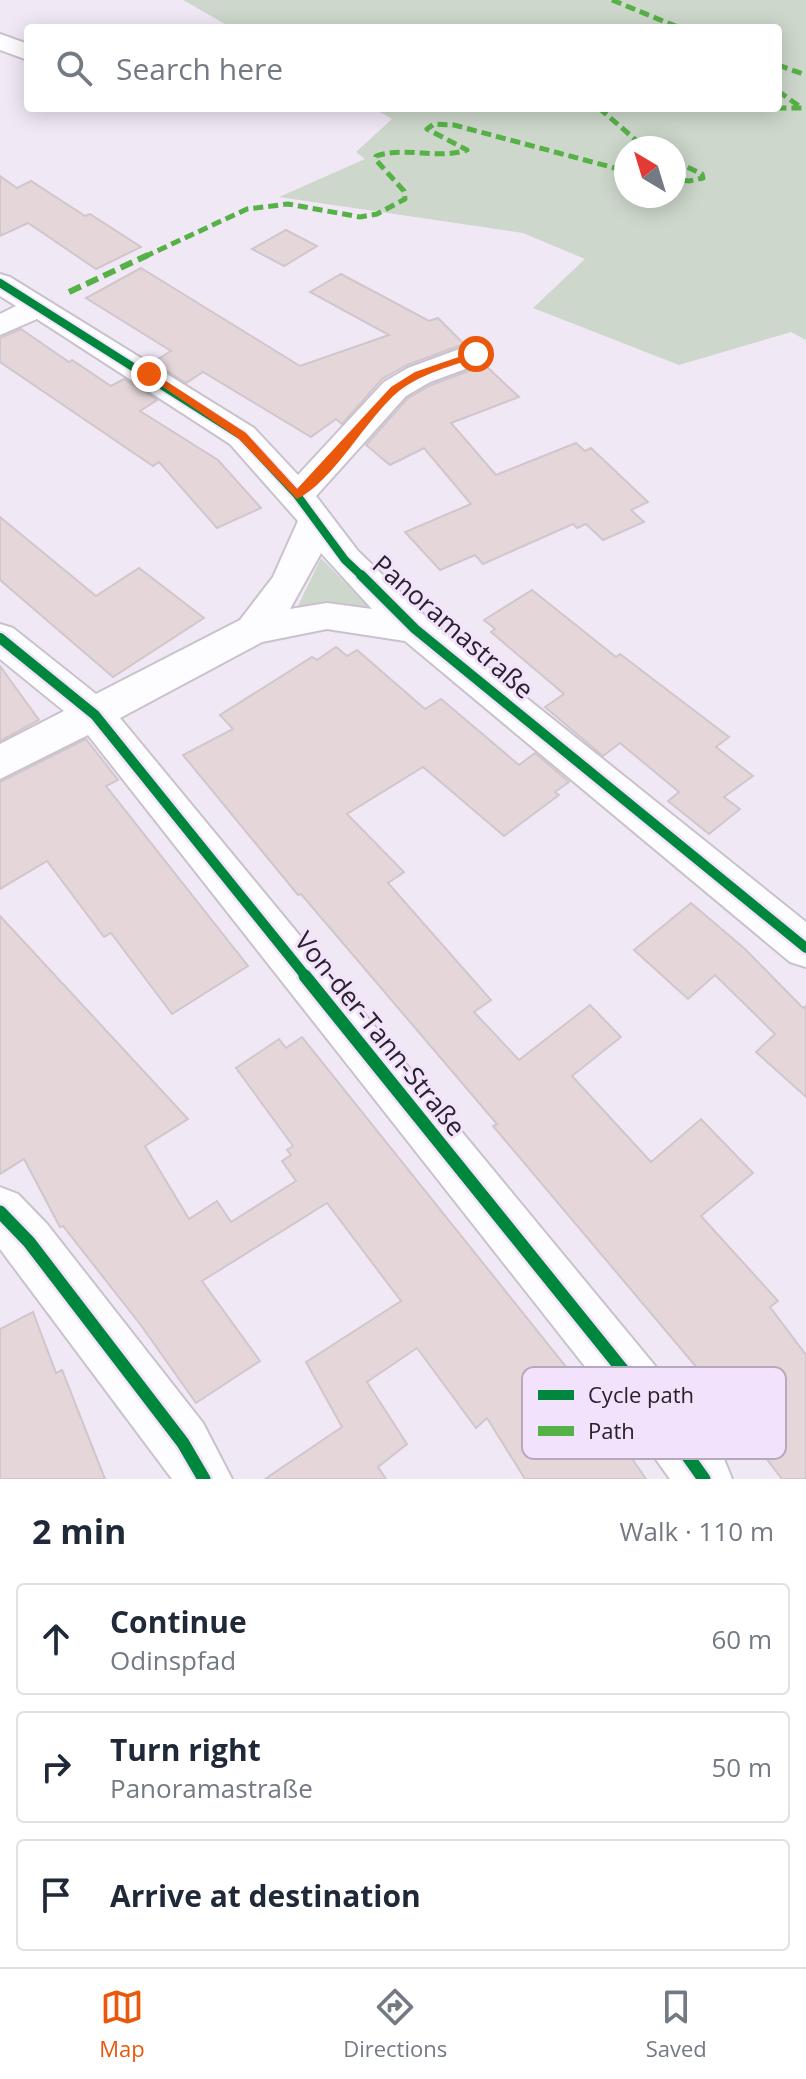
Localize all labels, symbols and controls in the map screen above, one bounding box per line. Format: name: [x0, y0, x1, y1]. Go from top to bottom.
search box: [24, 24, 782, 112]
icon: search: [52, 46, 96, 90]
text: Search here: [116, 48, 283, 89]
north arrow: [614, 136, 686, 208]
route start: [458, 336, 494, 372]
route end: [131, 356, 167, 392]
street label: Panoramastraße: [365, 546, 542, 706]
street label: Von-der-Tann-Straße: [287, 924, 474, 1143]
legend: [522, 1367, 786, 1459]
text: Cycle path: [588, 1379, 694, 1409]
text: Path: [588, 1415, 635, 1445]
text: 2 min: [32, 1508, 126, 1554]
text: Walk · 110 m: [620, 1513, 774, 1549]
text: Continue: [110, 1601, 247, 1642]
icon: ahead: [34, 1617, 78, 1661]
text: 60 m: [711, 1621, 772, 1657]
text: Odinspfad: [110, 1642, 236, 1678]
text: Turn right: [110, 1729, 261, 1770]
icon: right: [34, 1745, 78, 1789]
text: 50 m: [711, 1749, 772, 1785]
text: Panoramastraße: [110, 1770, 313, 1806]
icon: arrive: [34, 1873, 78, 1917]
text: Arrive at destination: [110, 1875, 421, 1916]
tab: Map: [99, 1985, 145, 2063]
tab: Directions: [343, 1985, 447, 2063]
tab: Saved: [646, 1985, 707, 2063]

